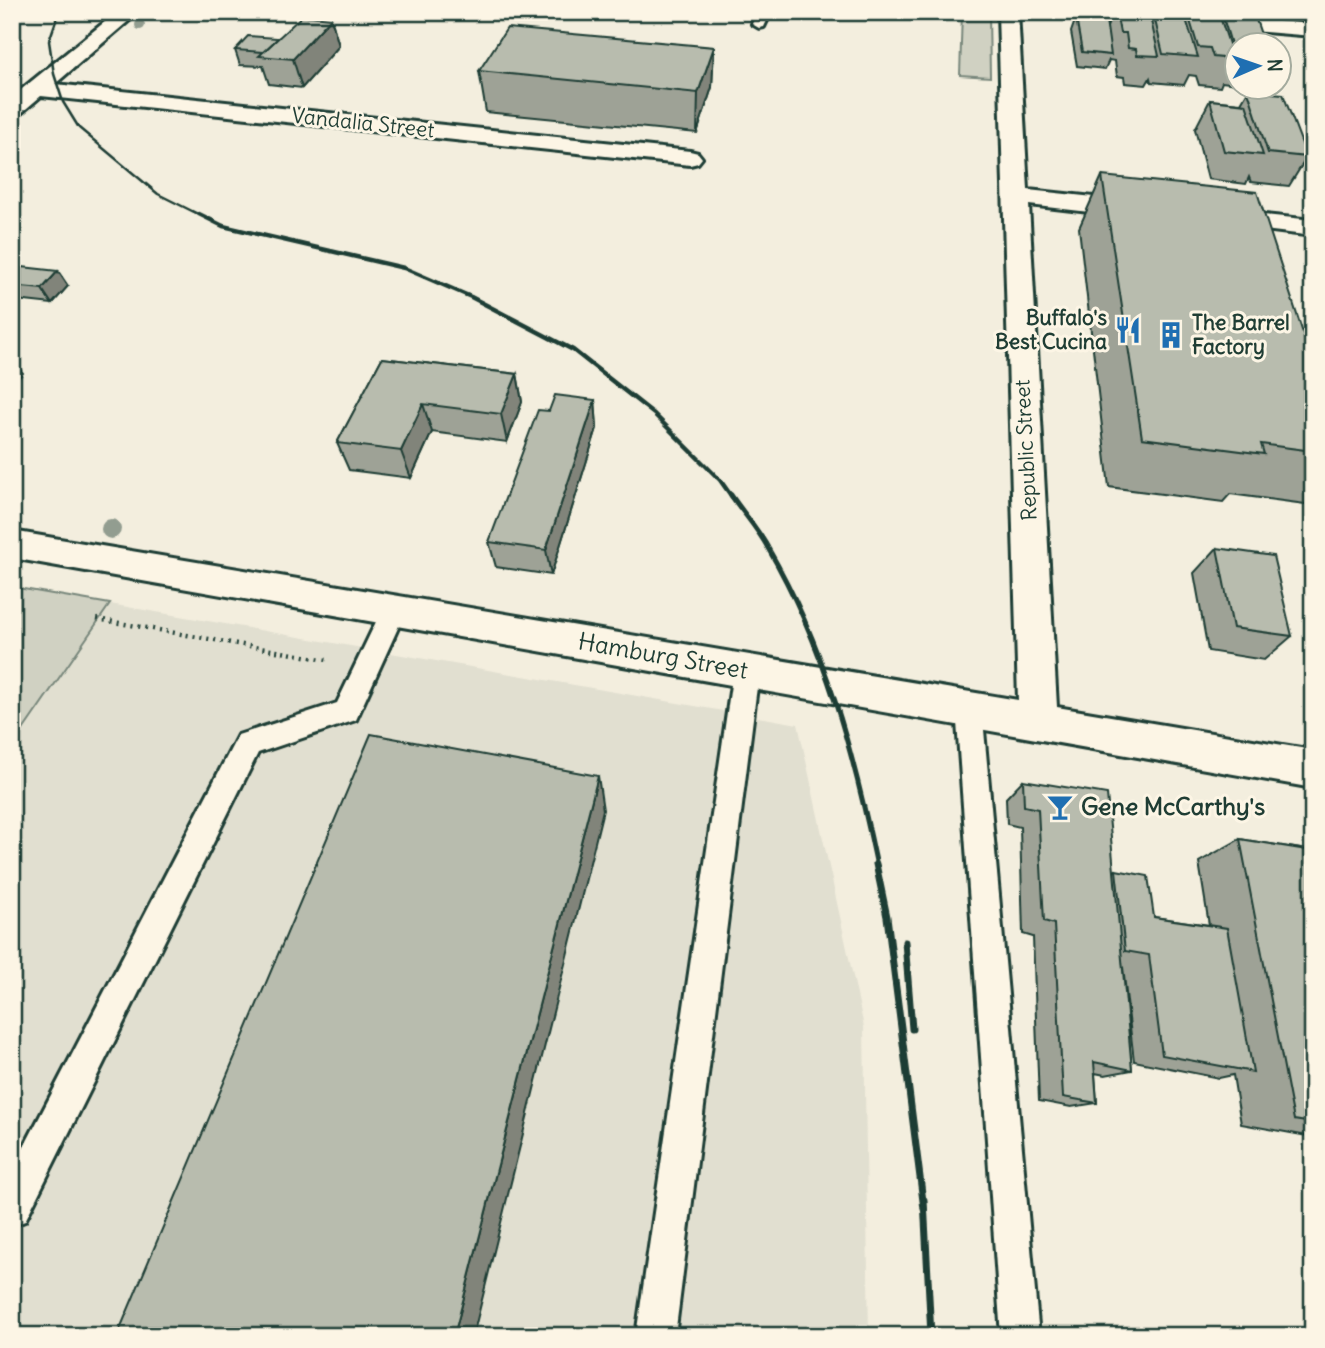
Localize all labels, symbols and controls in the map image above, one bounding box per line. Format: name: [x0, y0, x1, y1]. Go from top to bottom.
north arrow: [1224, 32, 1294, 102]
text: N: [1263, 58, 1287, 72]
street label: Vandalia Street: [290, 102, 436, 143]
place label: Buffalo's Best Cucina: [995, 304, 1107, 355]
place label: The Barrel Factory: [1192, 309, 1290, 360]
restaurant icon: Buffalo's Best Cucina: [1113, 315, 1143, 345]
building icon: The Barrel Factory: [1156, 320, 1186, 350]
street label: Republic Street: [1008, 379, 1043, 521]
street label: Hamburg Street: [576, 625, 750, 685]
place label: Gene McCarthy's: [1081, 791, 1265, 821]
bar icon: Gene McCarthy's: [1045, 792, 1075, 822]

